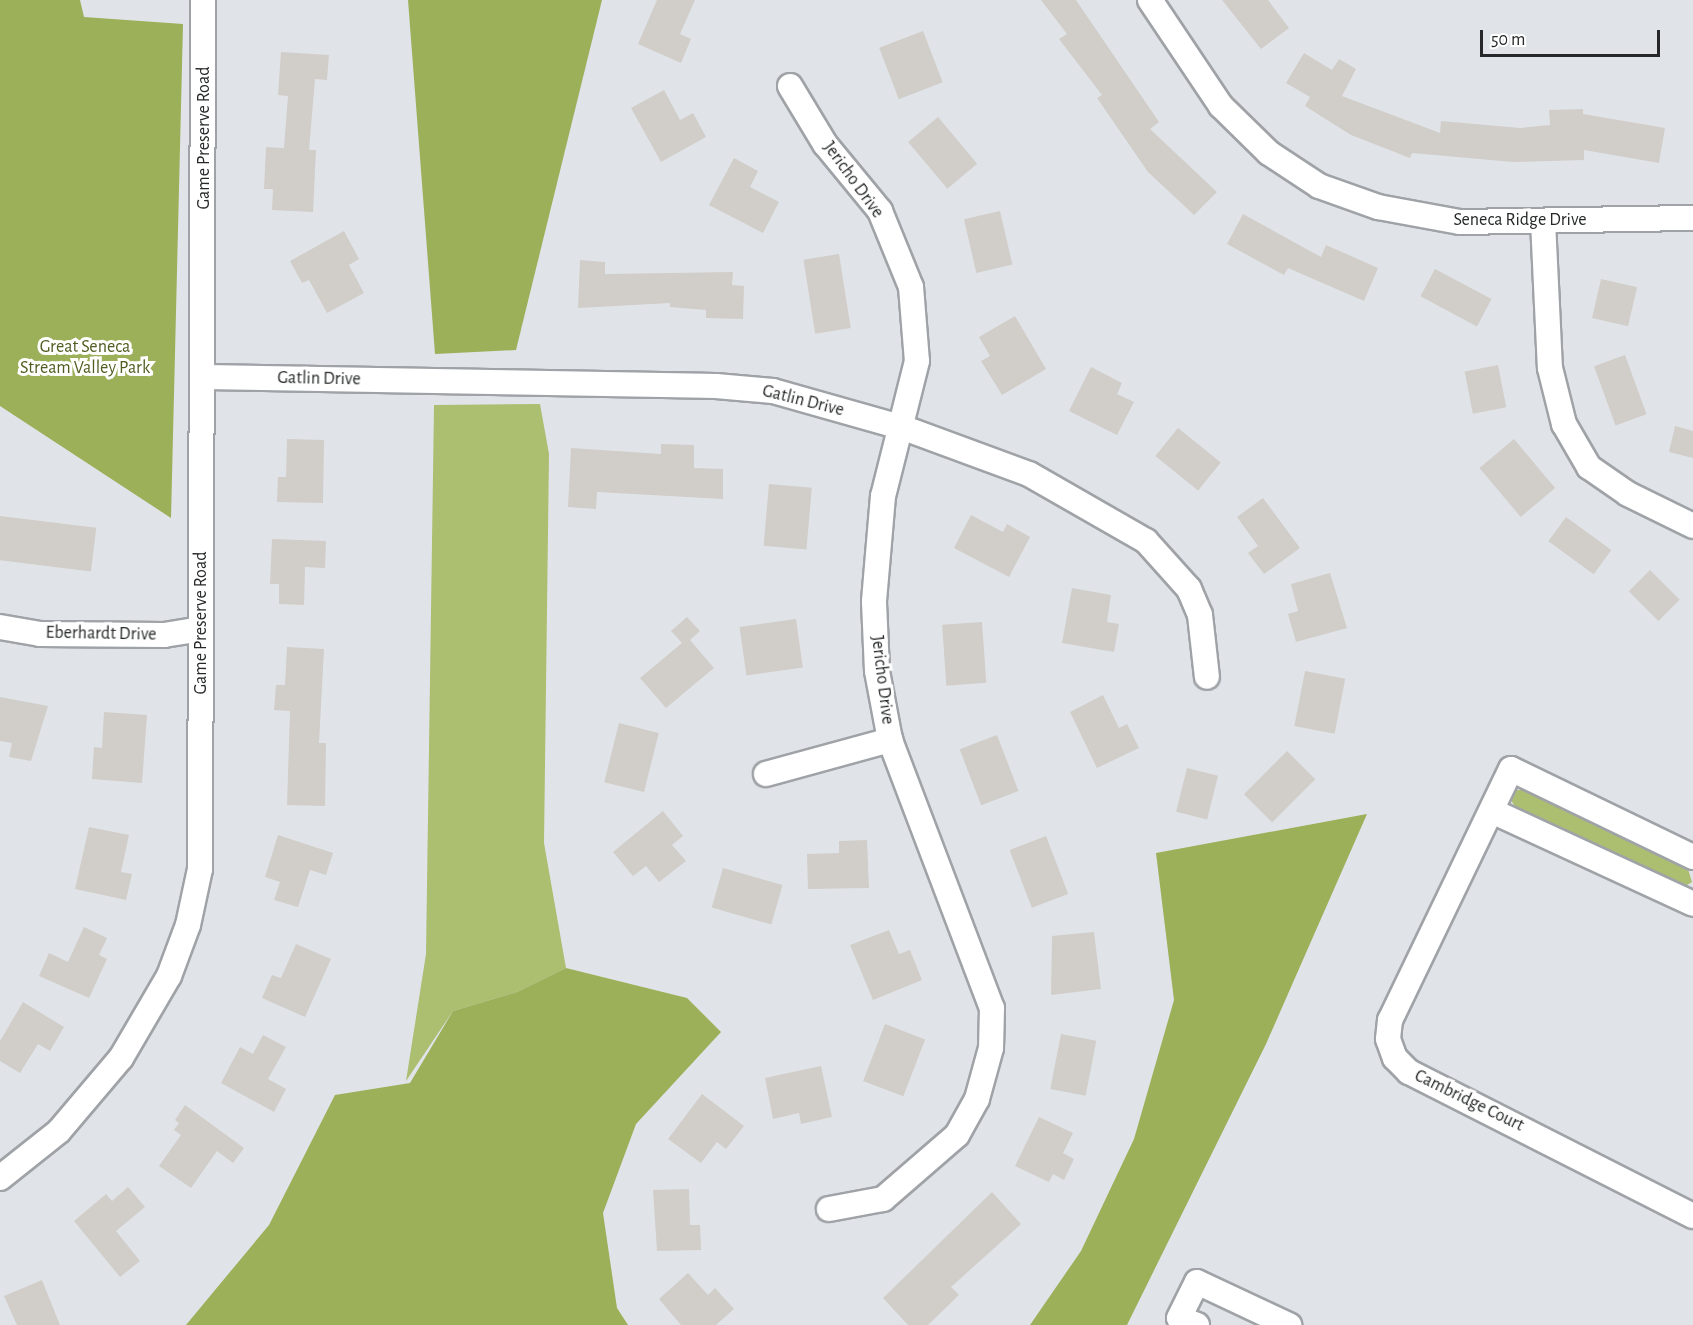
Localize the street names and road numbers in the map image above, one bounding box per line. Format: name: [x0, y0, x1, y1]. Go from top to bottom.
street label: Game Preserve Road: [193, 66, 215, 210]
street label: Jericho Drive: [818, 138, 888, 222]
street label: Seneca Ridge Drive: [1453, 209, 1587, 231]
street label: Gatlin Drive: [277, 367, 361, 391]
street label: Gatlin Drive: [760, 380, 846, 422]
street label: Game Preserve Road: [190, 551, 212, 695]
street label: Eberhardt Drive: [45, 622, 157, 646]
street label: Jericho Drive: [866, 634, 898, 726]
street label: Cambridge Court: [1411, 1065, 1527, 1137]

